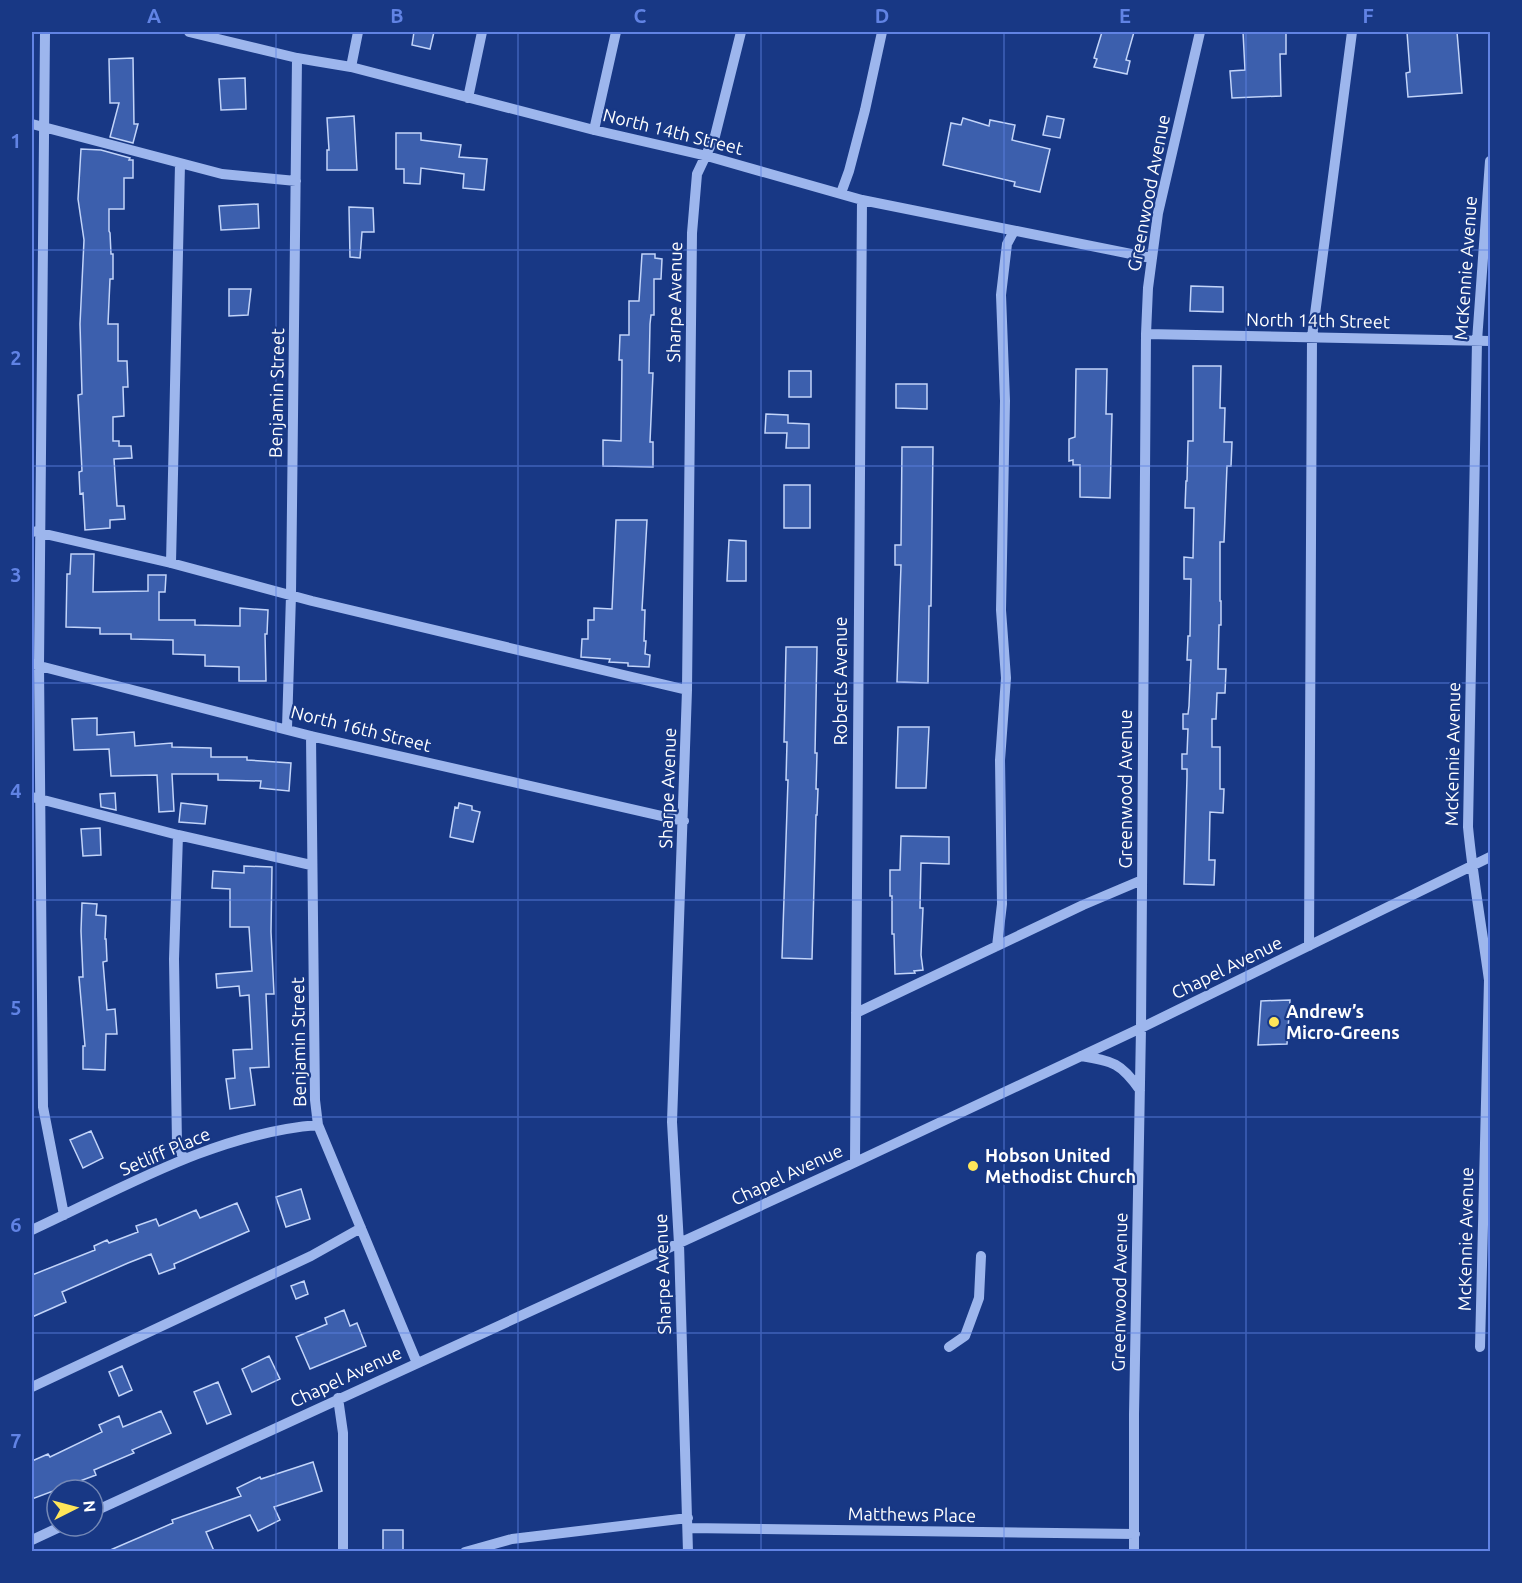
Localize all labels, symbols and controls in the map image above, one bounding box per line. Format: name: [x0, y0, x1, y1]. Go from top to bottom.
text: A: [147, 4, 161, 27]
text: B: [390, 4, 404, 27]
text: C: [634, 4, 647, 27]
text: D: [875, 4, 889, 27]
text: E: [1119, 4, 1131, 27]
text: F: [1362, 4, 1374, 27]
street label: North 14th Street: [601, 104, 745, 158]
street label: Greenwood Avenue: [1123, 113, 1173, 273]
text: 1: [10, 129, 22, 152]
street label: McKennie Avenue: [1450, 195, 1480, 341]
street label: Sharpe Avenue: [663, 241, 685, 363]
street label: North 14th Street: [1246, 309, 1390, 331]
street label: Benjamin Street: [265, 328, 287, 458]
text: 2: [10, 346, 22, 369]
text: 3: [10, 563, 22, 586]
street label: Roberts Avenue: [830, 617, 850, 745]
street label: McKennie Avenue: [1441, 682, 1463, 826]
street label: North 16th Street: [289, 701, 433, 755]
street label: Greenwood Avenue: [1115, 709, 1135, 869]
street label: Sharpe Avenue: [655, 727, 679, 849]
text: 4: [10, 779, 22, 802]
street label: Chapel Avenue: [1168, 932, 1285, 1003]
street label: Benjamin Street: [287, 977, 309, 1107]
text: 5: [10, 996, 22, 1019]
place label: Andrew’s Micro-Greens: [1286, 1001, 1400, 1042]
marker: Andrew’s Micro-Greens: [1267, 1015, 1281, 1029]
street label: Setliff Place: [116, 1123, 213, 1179]
street label: Chapel Avenue: [728, 1140, 845, 1209]
place label: Hobson United Methodist Church: [985, 1145, 1136, 1186]
marker: Hobson United Methodist Church: [966, 1159, 980, 1173]
street label: McKennie Avenue: [1454, 1167, 1476, 1311]
street label: Greenwood Avenue: [1108, 1212, 1130, 1372]
text: 6: [10, 1213, 22, 1236]
street label: Sharpe Avenue: [650, 1213, 674, 1335]
street label: Chapel Avenue: [287, 1342, 404, 1411]
text: 7: [10, 1429, 22, 1452]
north arrow: [45, 1478, 105, 1538]
text: N: [80, 1500, 99, 1513]
street label: Matthews Place: [848, 1503, 976, 1525]

